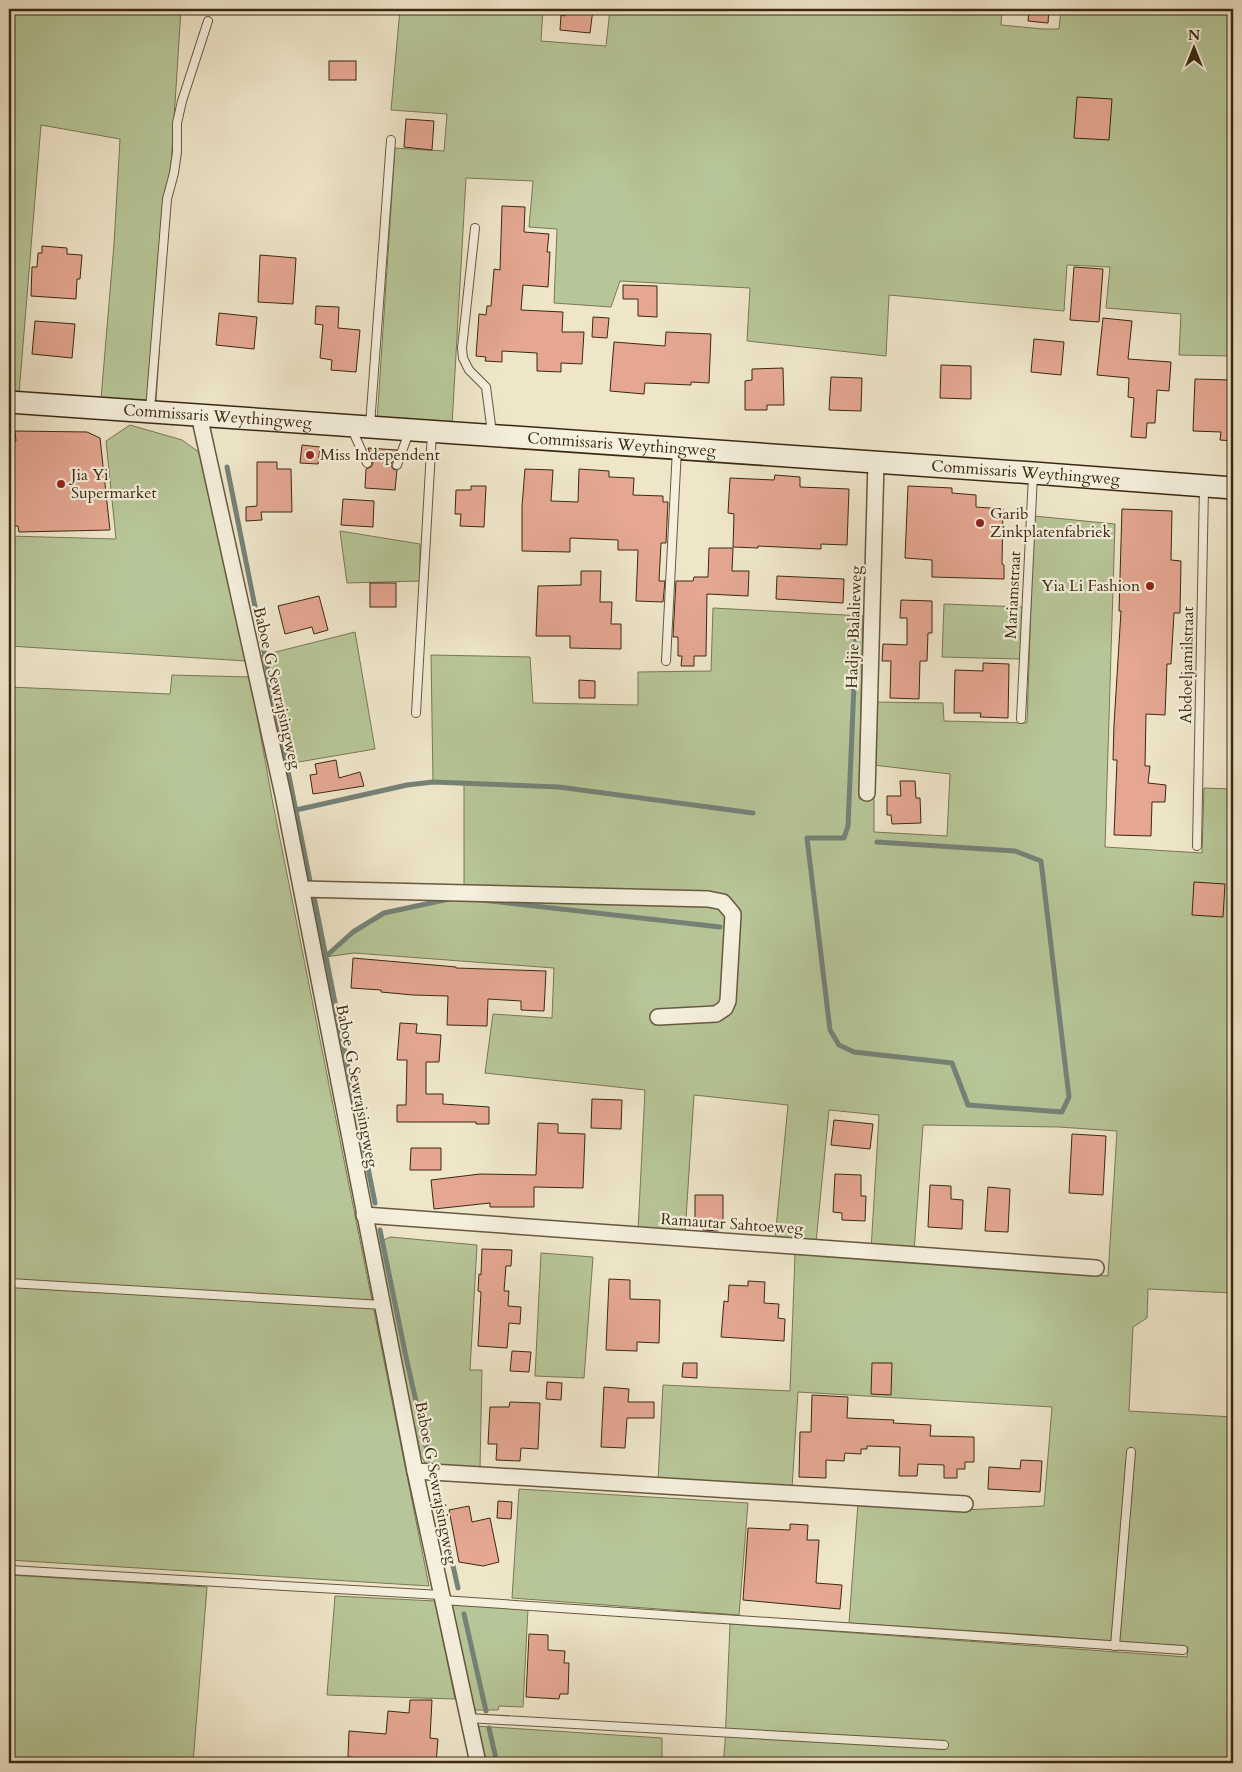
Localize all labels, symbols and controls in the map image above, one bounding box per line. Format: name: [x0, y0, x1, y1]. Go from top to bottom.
north arrow: [1170, 22, 1220, 72]
text: N: [1188, 26, 1200, 45]
street label: Commissaris Weythingweg: [122, 399, 313, 434]
street label: Commissaris Weythingweg: [527, 427, 717, 462]
place label: Miss Independent: [320, 444, 440, 466]
marker: Miss Independent: [304, 449, 316, 461]
street label: Commissaris Weythingweg: [931, 455, 1121, 490]
place label: Jia Yi Supermarket: [69, 464, 157, 504]
marker: Jia Yi Supermarket: [55, 478, 67, 490]
place label: Garib Zinkplatenfabriek: [990, 503, 1111, 543]
marker: Garib Zinkplatenfabriek: [974, 517, 986, 529]
street label: Mariamstraat: [1000, 551, 1026, 639]
street label: Hadjie Balalieweg: [841, 565, 867, 689]
place label: Yia Li Fashion: [1041, 575, 1140, 597]
marker: Yia Li Fashion: [1144, 580, 1156, 592]
street label: Baboe G Sewrajsingweg: [248, 605, 306, 771]
street label: Abdoeljamilstraat: [1175, 606, 1199, 724]
street label: Baboe G Sewrajsingweg: [330, 1002, 384, 1170]
street label: Ramautar Sahtoeweg: [660, 1208, 804, 1240]
street label: Baboe G Sewrajsingweg: [409, 1399, 463, 1567]

